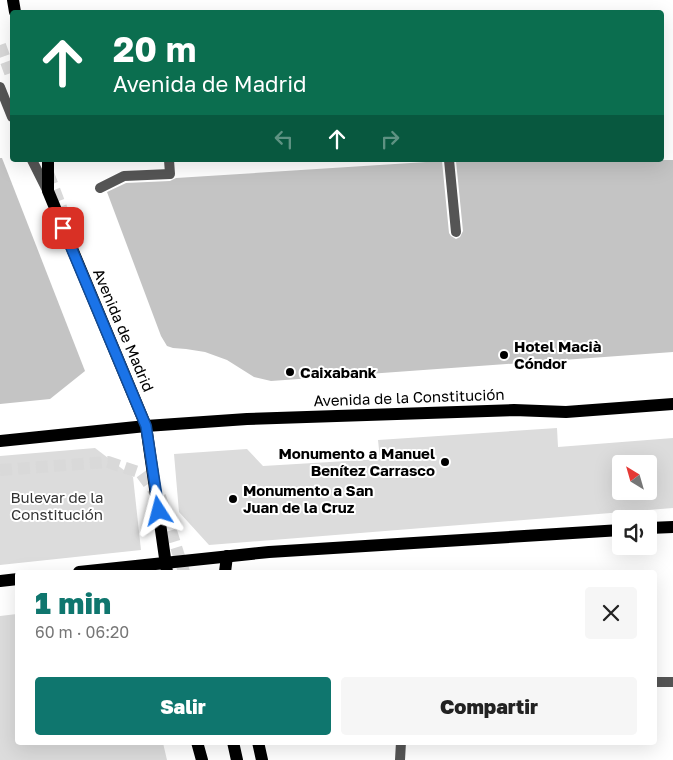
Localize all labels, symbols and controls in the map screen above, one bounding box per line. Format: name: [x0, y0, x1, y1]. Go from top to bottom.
text: 20 m: [113, 28, 196, 70]
icon: ahead: [30, 30, 95, 95]
text: Avenida de Madrid: [113, 70, 307, 97]
icon: left: [270, 125, 298, 153]
icon: ahead: [323, 125, 351, 153]
icon: right: [376, 125, 404, 153]
pin: [42, 207, 84, 249]
icon: arrive: [49, 214, 77, 242]
street label: Avenida de Madrid: [90, 266, 158, 394]
place label: Hotel Macià Cóndor: [514, 337, 602, 372]
marker: Hotel Macià Cóndor: [498, 349, 510, 361]
place label: Caixabank: [300, 363, 377, 381]
marker: Caixabank: [284, 366, 296, 378]
street label: Avenida de la Constitución: [313, 385, 505, 409]
place label: Monumento a Manuel Benítez Carrasco: [278, 444, 435, 479]
north arrow: [612, 455, 658, 500]
map controls: [612, 455, 657, 555]
marker: Monumento a Manuel Benítez Carrasco: [439, 456, 451, 468]
place label: Monumento a San Juan de la Cruz: [243, 481, 373, 516]
position arrow: [132, 484, 184, 536]
park label: Bulevar de la Constitución: [10, 488, 104, 523]
marker: Monumento a San Juan de la Cruz: [227, 493, 239, 505]
button: sound: [612, 510, 657, 555]
text: 1 min: [35, 585, 111, 621]
button: close: [585, 587, 637, 639]
text: 60 m · 06:20: [35, 622, 129, 642]
button: Salir: [35, 677, 331, 735]
button: Compartir: [341, 677, 637, 735]

